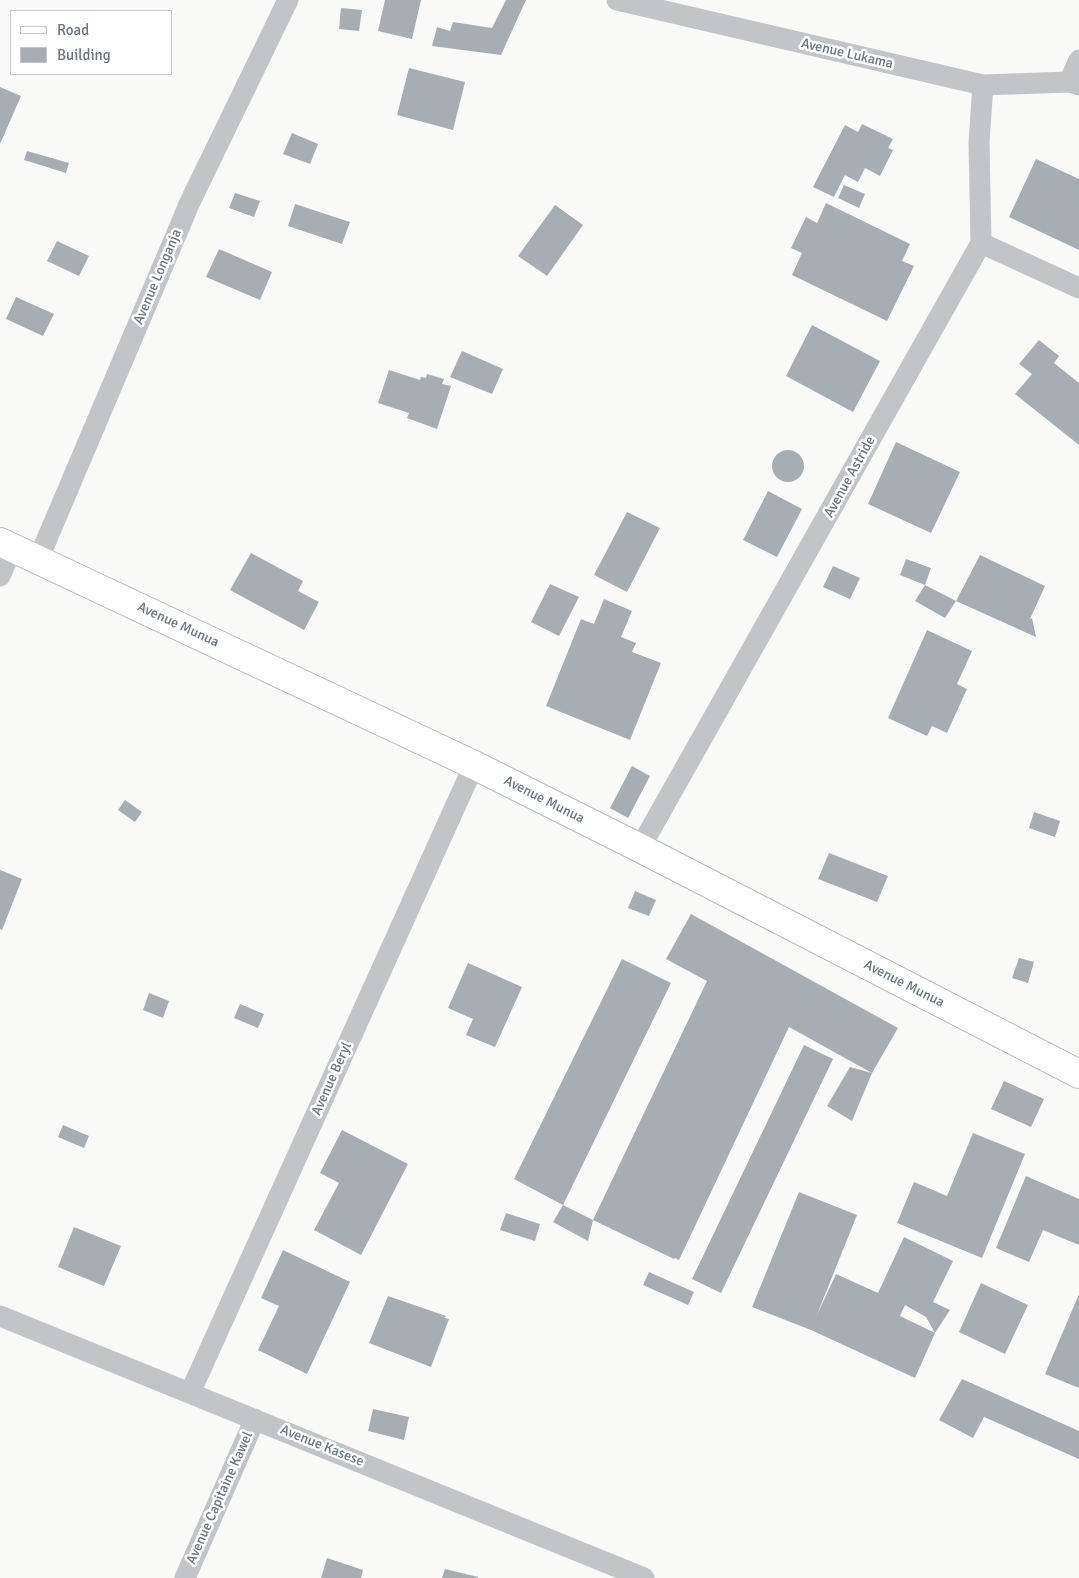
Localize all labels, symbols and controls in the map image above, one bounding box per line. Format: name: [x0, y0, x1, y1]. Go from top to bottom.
legend: [10, 10, 172, 75]
text: Road: [57, 21, 89, 39]
street label: Avenue Lukama: [799, 35, 895, 73]
text: Building: [57, 46, 111, 64]
street label: Avenue Longanja: [130, 227, 186, 327]
street label: Avenue Astride: [821, 434, 879, 520]
street label: Avenue Munua: [134, 599, 222, 651]
street label: Avenue Munua: [501, 772, 587, 828]
street label: Avenue Munua: [861, 956, 947, 1012]
street label: Avenue Beryl: [308, 1040, 356, 1118]
street label: Avenue Kasese: [278, 1422, 366, 1470]
street label: Avenue Capitaine Kawel: [183, 1429, 257, 1567]

